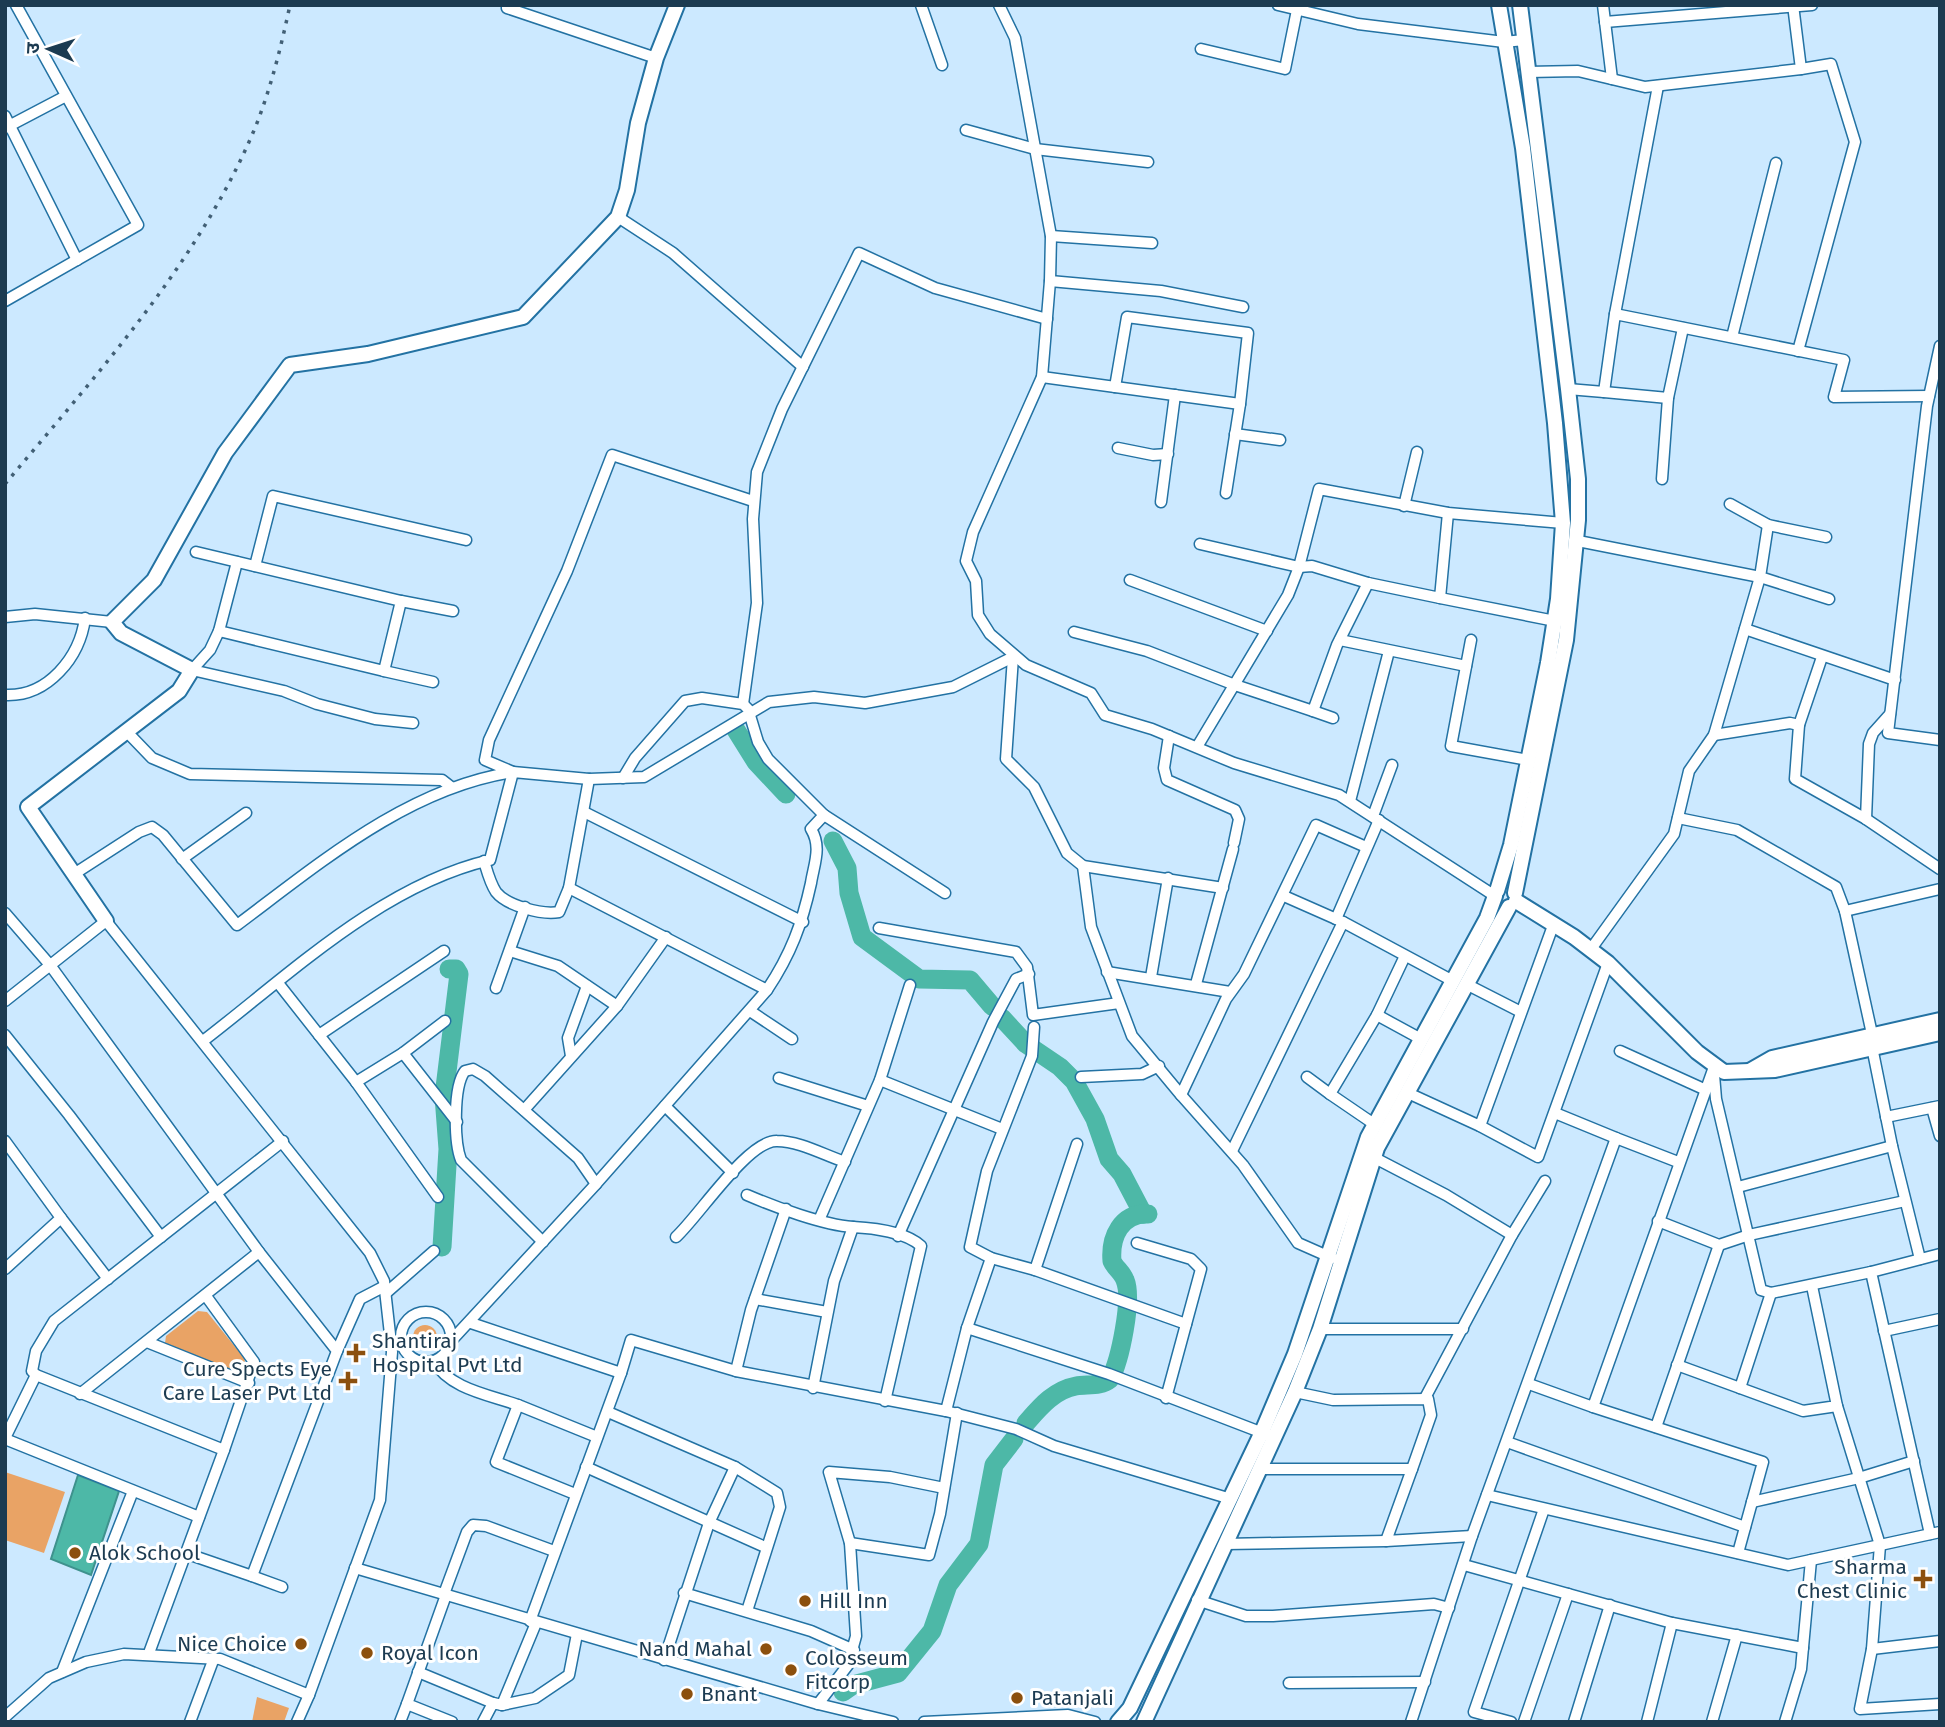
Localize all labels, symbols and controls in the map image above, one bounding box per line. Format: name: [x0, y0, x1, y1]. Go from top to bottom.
north arrow: [14, 14, 84, 84]
text: उ: [21, 41, 44, 54]
place label: Shantiraj Hospital Pvt Ltd: [372, 1328, 522, 1378]
marker: Shantiraj Hospital Pvt Ltd: [346, 1343, 366, 1363]
place label: Cure Spects Eye Care Laser Pvt Ltd: [163, 1356, 332, 1406]
marker: Cure Spects Eye Care Laser Pvt Ltd: [338, 1371, 358, 1391]
place label: Alok School: [89, 1540, 200, 1566]
marker: Alok School: [67, 1545, 83, 1561]
place label: Sharma Chest Clinic: [1797, 1554, 1907, 1604]
marker: Sharma Chest Clinic: [1913, 1569, 1933, 1589]
place label: Hill Inn: [819, 1588, 888, 1614]
marker: Hill Inn: [797, 1593, 813, 1609]
place label: Nice Choice: [177, 1631, 287, 1657]
marker: Nice Choice: [293, 1636, 309, 1652]
place label: Nand Mahal: [638, 1636, 752, 1662]
place label: Royal Icon: [381, 1640, 479, 1666]
marker: Nand Mahal: [758, 1641, 774, 1657]
marker: Royal Icon: [359, 1645, 375, 1661]
place label: Colosseum Fitcorp: [805, 1645, 908, 1695]
marker: Colosseum Fitcorp: [783, 1662, 799, 1678]
place label: Bnant: [701, 1681, 758, 1707]
place label: Patanjali: [1031, 1685, 1114, 1711]
marker: Bnant: [679, 1686, 695, 1702]
marker: Patanjali: [1009, 1690, 1025, 1706]

